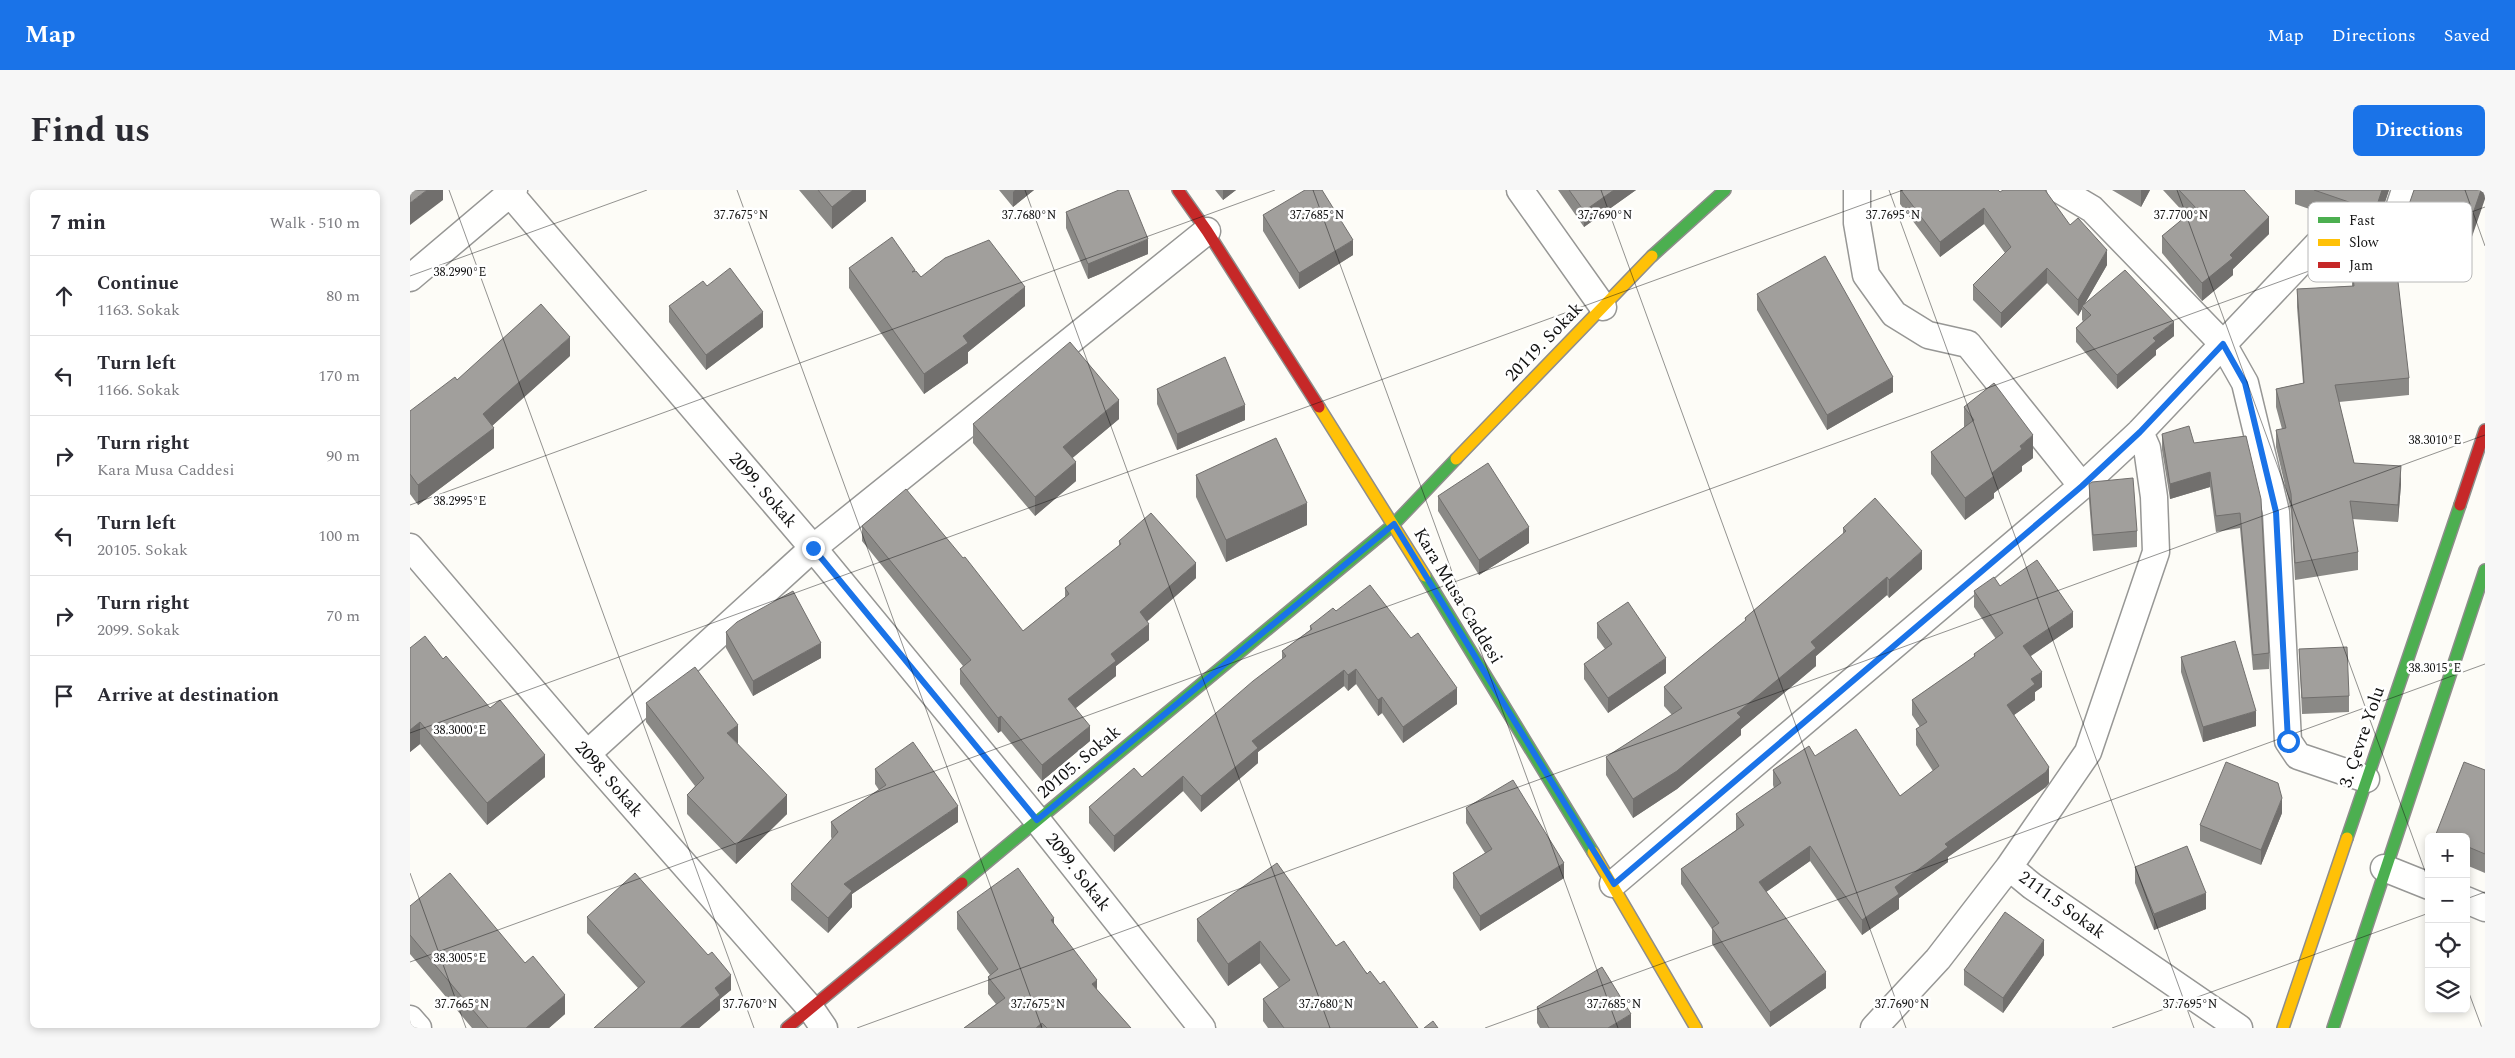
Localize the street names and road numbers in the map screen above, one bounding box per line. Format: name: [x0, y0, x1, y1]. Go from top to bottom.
street label: 20119. Sokak: [1499, 296, 1589, 388]
street label: 2099. Sokak: [722, 446, 804, 534]
street label: Kara Musa Caddesi: [1407, 523, 1509, 669]
street label: 3. Çevre Yolu: [2332, 683, 2392, 791]
street label: 20105. Sokak: [1031, 719, 1127, 805]
street label: 2098. Sokak: [568, 735, 650, 823]
street label: 2099. Sokak: [1039, 827, 1117, 917]
street label: 2111.5 Sokak: [2013, 864, 2111, 946]

